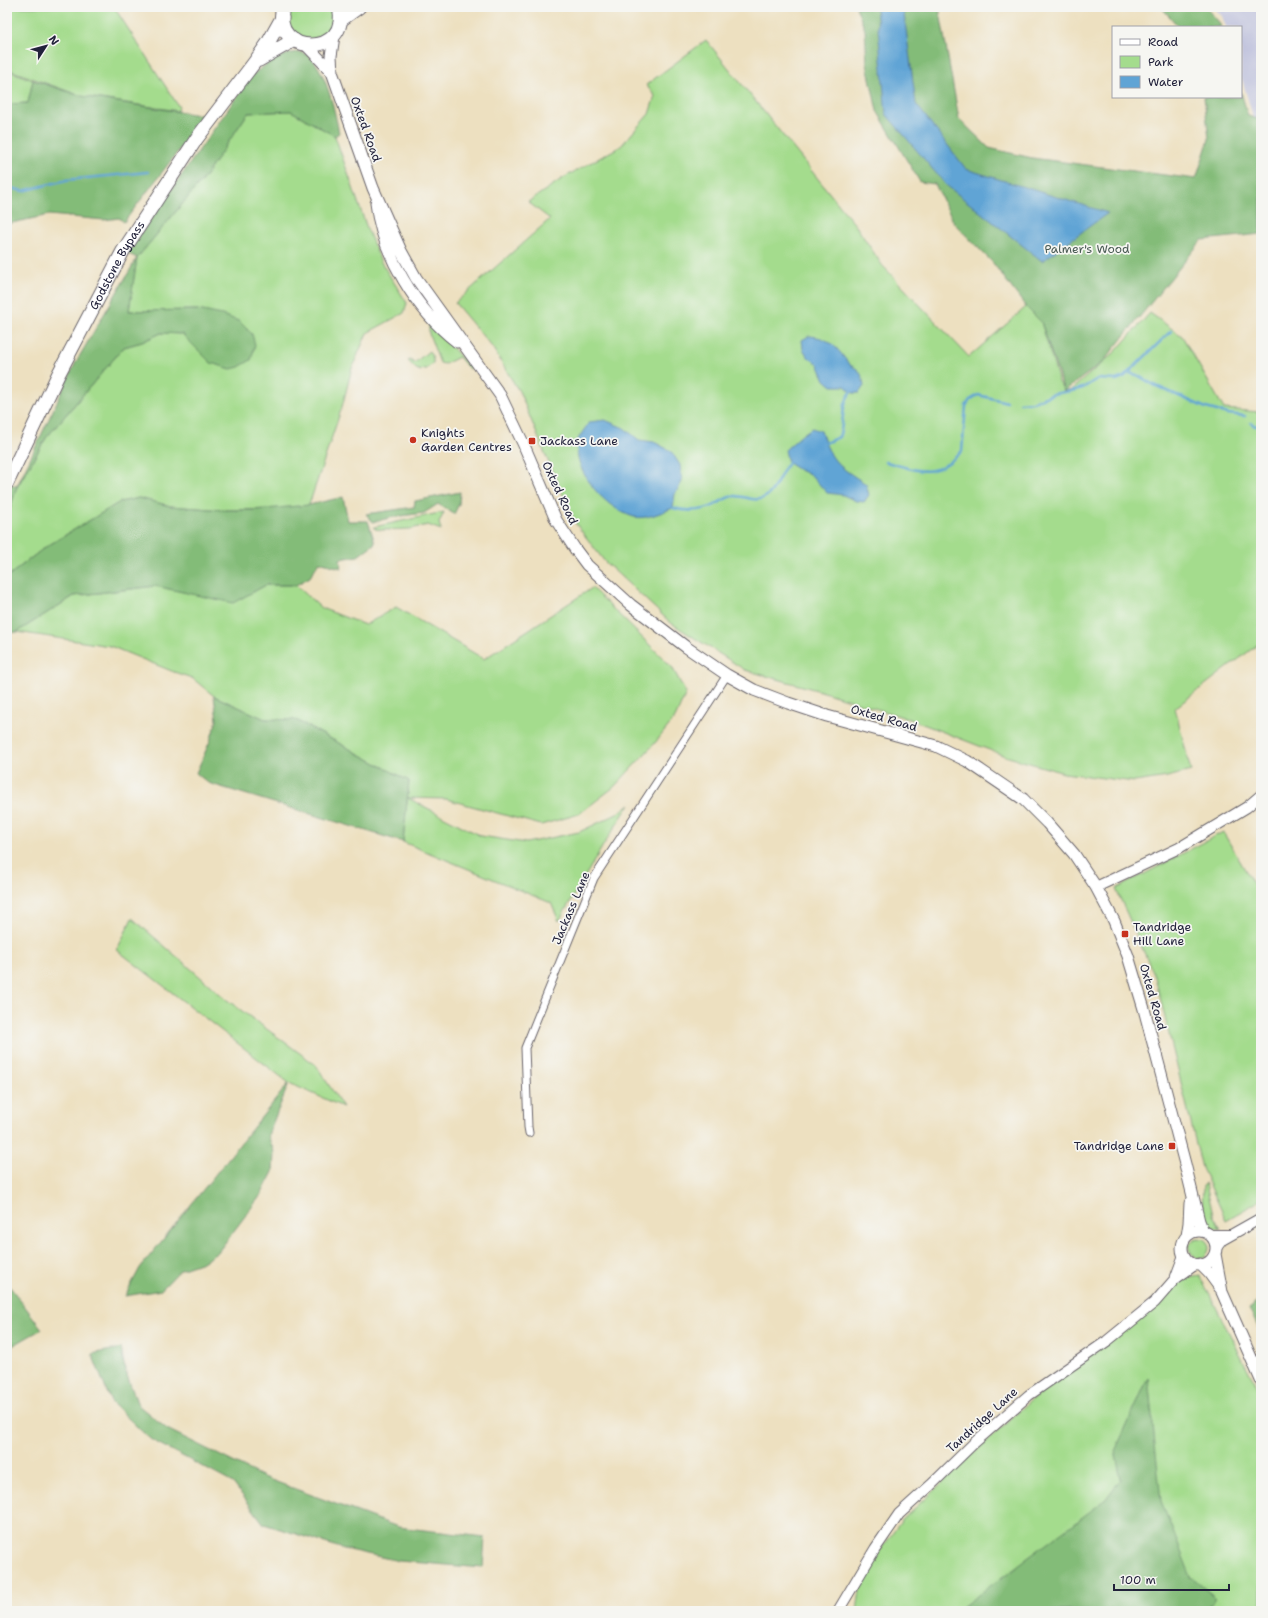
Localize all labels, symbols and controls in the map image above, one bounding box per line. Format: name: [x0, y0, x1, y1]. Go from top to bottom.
north arrow: [26, 26, 66, 66]
legend: [1112, 26, 1242, 98]
text: N: [45, 32, 62, 49]
text: Road: [1148, 34, 1179, 50]
text: Park: [1148, 54, 1174, 70]
text: Water: [1148, 74, 1184, 90]
street label: Oxted Road: [347, 94, 385, 164]
street label: Godstone Bypass: [86, 218, 149, 313]
park label: Palmer's Wood: [1044, 241, 1130, 257]
place label: Knights Garden Centres: [421, 425, 512, 455]
place label: Jackass Lane: [540, 433, 618, 449]
marker: Knights Garden Centres: [408, 435, 418, 445]
marker: Jackass Lane: [527, 436, 537, 446]
street label: Oxted Road: [538, 459, 582, 528]
street label: Oxted Road: [849, 701, 919, 735]
street label: Jackass Lane: [548, 869, 594, 947]
place label: Tandridge Hill Lane: [1133, 919, 1191, 949]
marker: Tandridge Hill Lane: [1120, 929, 1130, 939]
street label: Oxted Road: [1136, 962, 1170, 1032]
place label: Tandridge Lane: [1074, 1138, 1164, 1154]
marker: Tandridge Lane: [1167, 1141, 1177, 1151]
street label: Tandridge Lane: [943, 1384, 1021, 1456]
scale bar: [1114, 1566, 1229, 1592]
text: 100 m: [1120, 1572, 1156, 1588]

